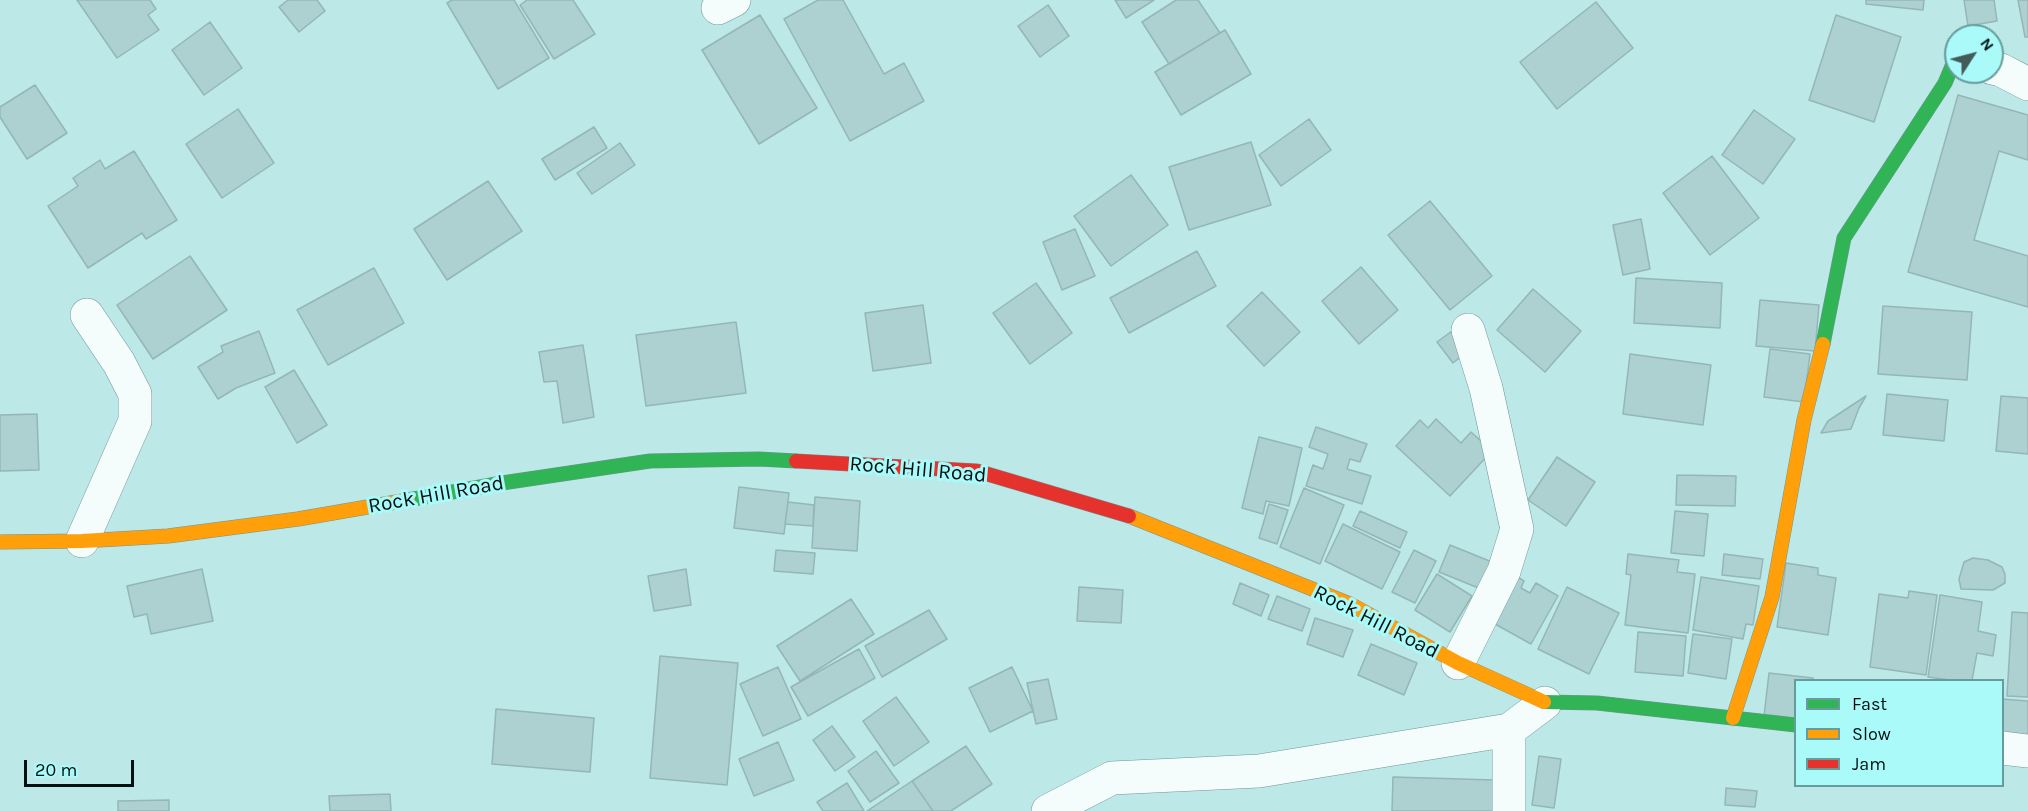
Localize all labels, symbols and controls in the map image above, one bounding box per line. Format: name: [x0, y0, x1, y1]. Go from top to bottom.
north arrow: [1944, 24, 2004, 84]
text: N: [1976, 34, 1998, 55]
street label: Rock Hill Road: [848, 451, 988, 489]
street label: Rock Hill Road: [366, 471, 506, 519]
street label: Rock Hill Road: [1309, 580, 1443, 664]
legend: [1794, 679, 2004, 787]
text: Fast: [1852, 693, 1887, 715]
text: Slow: [1852, 723, 1891, 745]
scale bar: [27, 748, 136, 786]
text: Jam: [1852, 753, 1886, 775]
text: 20 m: [35, 759, 77, 781]

